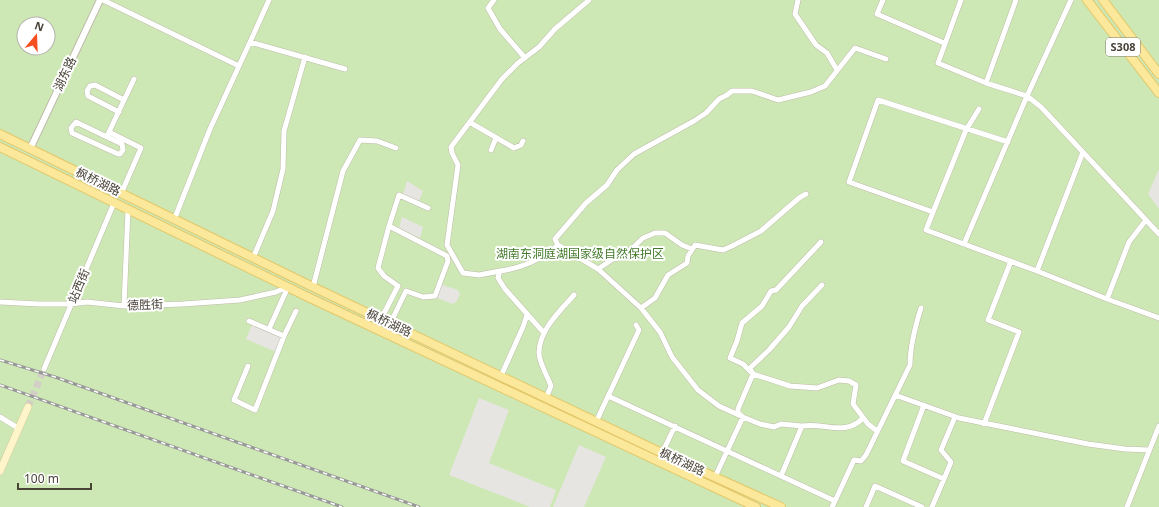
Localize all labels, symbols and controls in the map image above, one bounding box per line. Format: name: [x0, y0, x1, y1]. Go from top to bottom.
north arrow: [16, 16, 56, 56]
text: N: [33, 18, 46, 35]
road number: S308: [1106, 38, 1140, 56]
street label: 湖东路: [49, 54, 80, 94]
street label: 枫桥湖路: [73, 163, 124, 200]
park label: 湖南东洞庭湖国家级自然保护区: [496, 245, 664, 262]
street label: 站西街: [64, 266, 93, 306]
street label: 德胜街: [127, 295, 163, 314]
street label: 枫桥湖路: [364, 305, 415, 340]
street label: 枫桥湖路: [657, 444, 708, 479]
scale bar: [18, 465, 91, 491]
text: 100 m: [24, 470, 59, 487]

